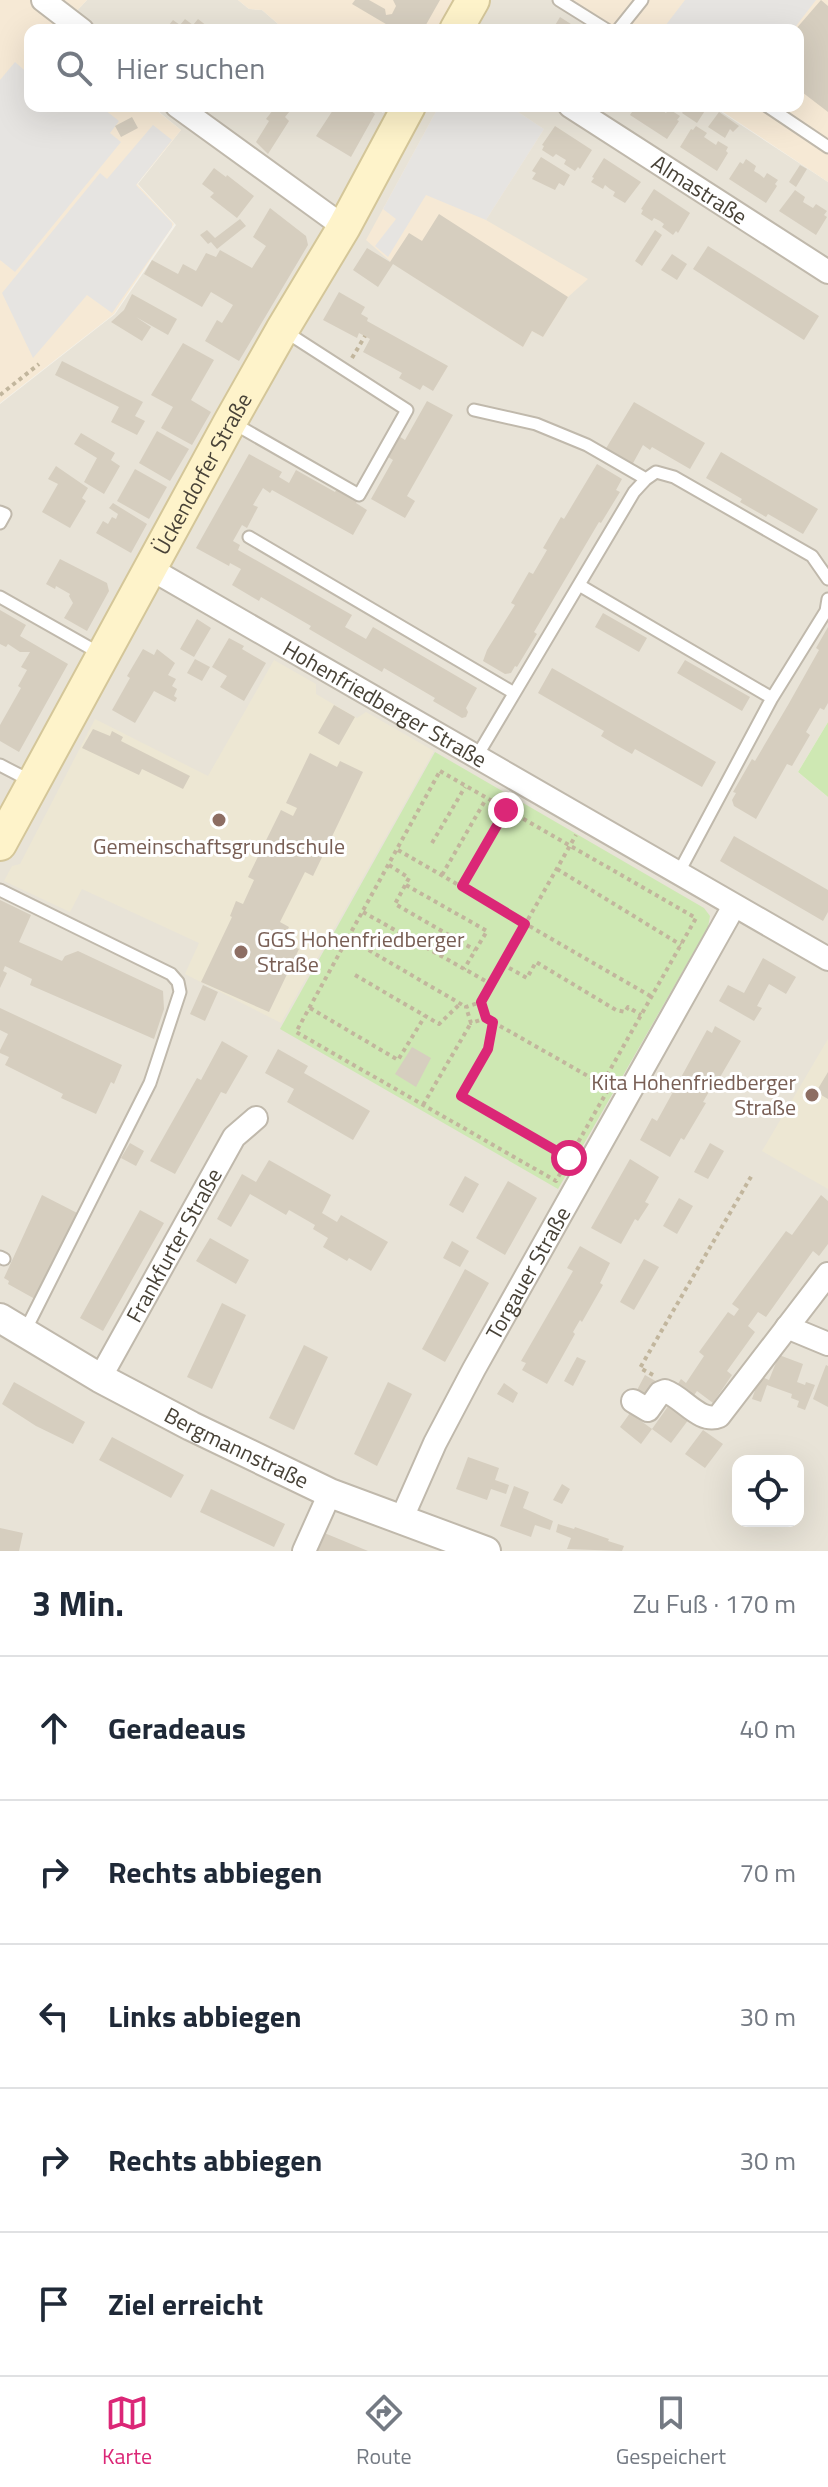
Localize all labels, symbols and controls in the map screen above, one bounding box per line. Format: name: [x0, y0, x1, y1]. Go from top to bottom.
search box: [24, 24, 804, 112]
text: Hier suchen: [116, 45, 265, 91]
icon: search: [52, 46, 96, 90]
street label: Almastraße: [645, 146, 754, 233]
street label: Ückendorfer Straße: [144, 386, 260, 561]
street label: Hohenfriedberger Straße: [277, 631, 493, 776]
route end: [488, 792, 524, 828]
marker: Gemeinschaftsgrundschule: [210, 811, 228, 829]
place label: Gemeinschaftsgrundschule: [93, 829, 345, 863]
place label: GGS Hohenfriedberger Straße: [257, 922, 465, 981]
marker: GGS Hohenfriedberger Straße: [232, 943, 250, 961]
place label: Kita Hohenfriedberger Straße: [591, 1065, 796, 1124]
marker: Kita Hohenfriedberger Straße: [803, 1086, 821, 1104]
route start: [551, 1140, 587, 1176]
street label: Frankfurter Straße: [117, 1162, 231, 1329]
street label: Torgauer Straße: [477, 1200, 579, 1346]
street label: Bergmannstraße: [158, 1398, 315, 1497]
map controls: [732, 1455, 804, 1527]
button: locate: [732, 1455, 804, 1527]
text: 3 Min.: [32, 1577, 124, 1629]
text: Zu Fuß · 170 m: [633, 1584, 796, 1623]
text: Geradeaus: [108, 1705, 246, 1751]
icon: ahead: [32, 1706, 76, 1750]
text: 40 m: [739, 1709, 796, 1748]
text: Rechts abbiegen: [108, 1849, 322, 1895]
icon: right: [32, 1850, 76, 1894]
text: 70 m: [739, 1853, 796, 1892]
text: Links abbiegen: [108, 1993, 302, 2039]
icon: left: [32, 1994, 76, 2038]
text: 30 m: [739, 1997, 796, 2036]
text: Rechts abbiegen: [108, 2137, 322, 2183]
icon: right: [32, 2138, 76, 2182]
text: 30 m: [739, 2141, 796, 2180]
text: Ziel erreicht: [108, 2281, 263, 2327]
icon: arrive: [32, 2282, 76, 2326]
tab: Karte: [102, 2391, 152, 2473]
tab: Route: [356, 2391, 412, 2473]
tab: Gespeichert: [616, 2391, 726, 2473]

